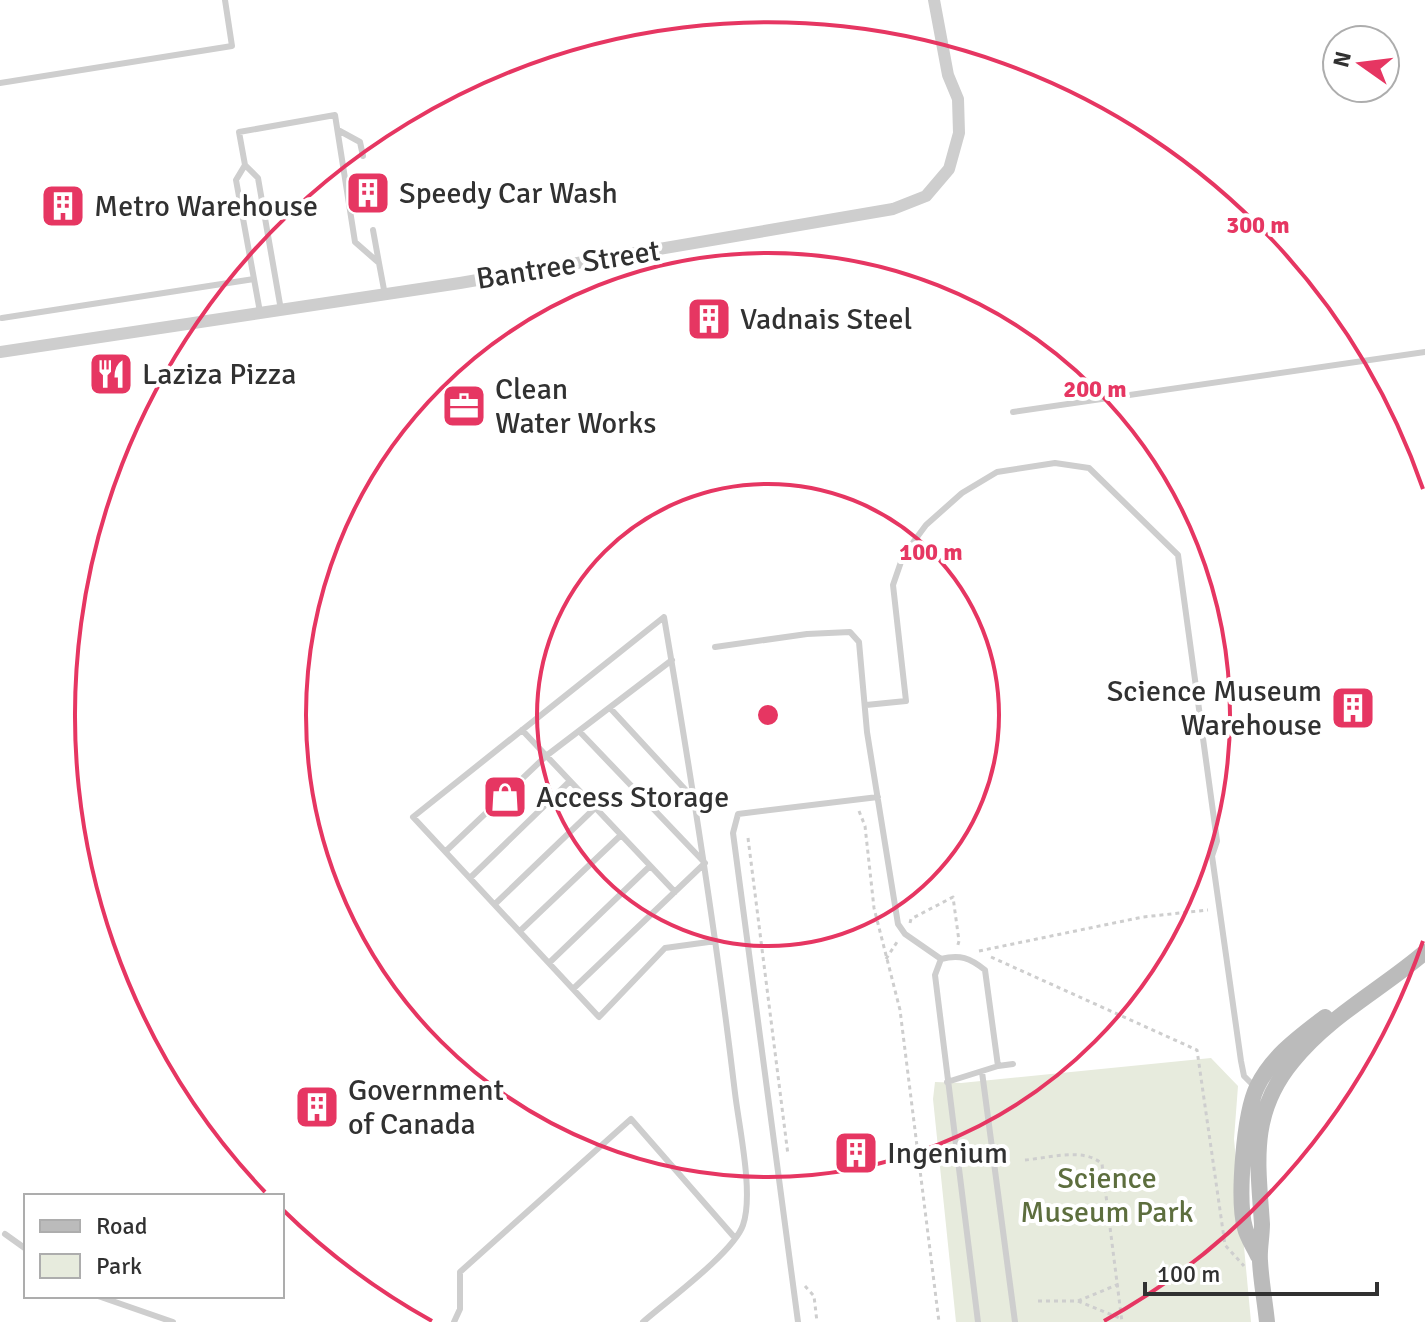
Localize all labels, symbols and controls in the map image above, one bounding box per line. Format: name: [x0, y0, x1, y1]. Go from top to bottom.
north arrow: [1321, 24, 1401, 104]
text: N: [1327, 49, 1357, 70]
building icon: Speedy Car Wash: [344, 169, 392, 217]
place label: Speedy Car Wash: [399, 175, 618, 212]
building icon: Metro Warehouse: [39, 182, 87, 230]
place label: Metro Warehouse: [94, 188, 318, 225]
text: 300 m: [1226, 210, 1290, 240]
street label: Bantree Street: [473, 232, 663, 298]
building icon: Vadnais Steel: [685, 295, 733, 343]
place label: Vadnais Steel: [740, 301, 912, 338]
restaurant icon: Laziza Pizza: [87, 350, 135, 398]
place label: Laziza Pizza: [142, 356, 296, 393]
place label: Clean Water Works: [495, 371, 656, 442]
text: 200 m: [1063, 374, 1127, 404]
office icon: Clean Water Works: [440, 382, 488, 430]
text: 100 m: [899, 537, 963, 567]
place label: Science Museum Warehouse: [1107, 673, 1322, 744]
building icon: Science Museum Warehouse: [1329, 684, 1377, 732]
centre of rings: [754, 701, 782, 729]
shop icon: Access Storage: [481, 773, 529, 821]
place label: Access Storage: [536, 779, 729, 816]
place label: Government of Canada: [348, 1072, 504, 1143]
building icon: Government of Canada: [293, 1083, 341, 1131]
building icon: Ingenium: [832, 1129, 880, 1177]
place label: Ingenium: [887, 1135, 1008, 1172]
park label: Science Museum Park: [1020, 1160, 1194, 1231]
legend: [24, 1194, 284, 1298]
text: Road: [96, 1211, 147, 1241]
scale bar: [1145, 1246, 1377, 1296]
text: Park: [96, 1251, 142, 1281]
text: 100 m: [1157, 1259, 1220, 1289]

